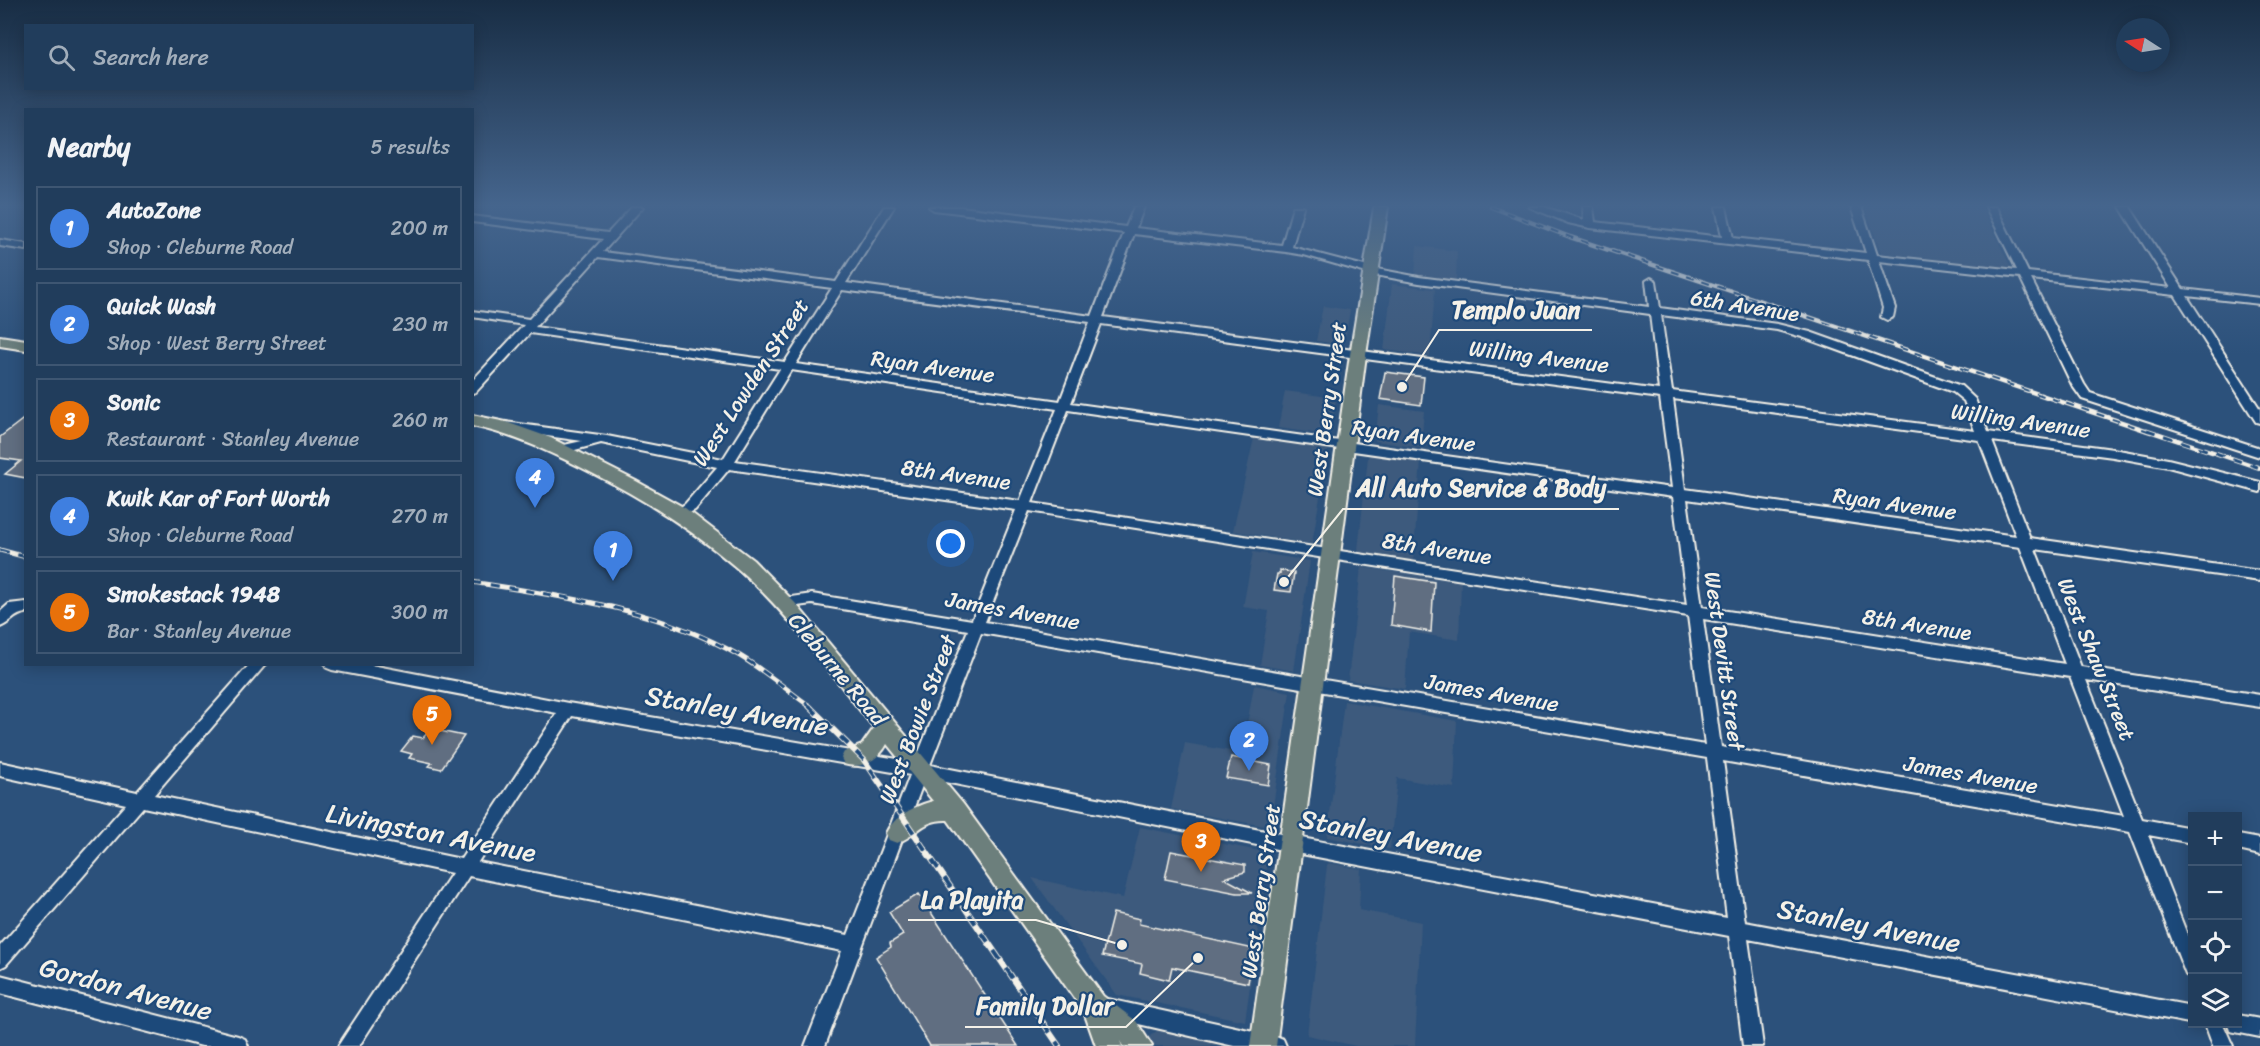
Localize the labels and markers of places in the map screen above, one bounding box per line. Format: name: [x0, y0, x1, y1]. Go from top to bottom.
callout: Templo Juan: [1439, 288, 1592, 330]
pin: 4: [516, 458, 554, 508]
callout: All Auto Service & Body: [1343, 467, 1619, 509]
pin: 1: [594, 532, 632, 581]
pin: 5: [412, 696, 452, 745]
pin: 2: [1230, 722, 1268, 771]
pin: 3: [1182, 822, 1220, 872]
callout: La Playita: [908, 878, 1036, 920]
callout: Family Dollar: [965, 985, 1126, 1027]

